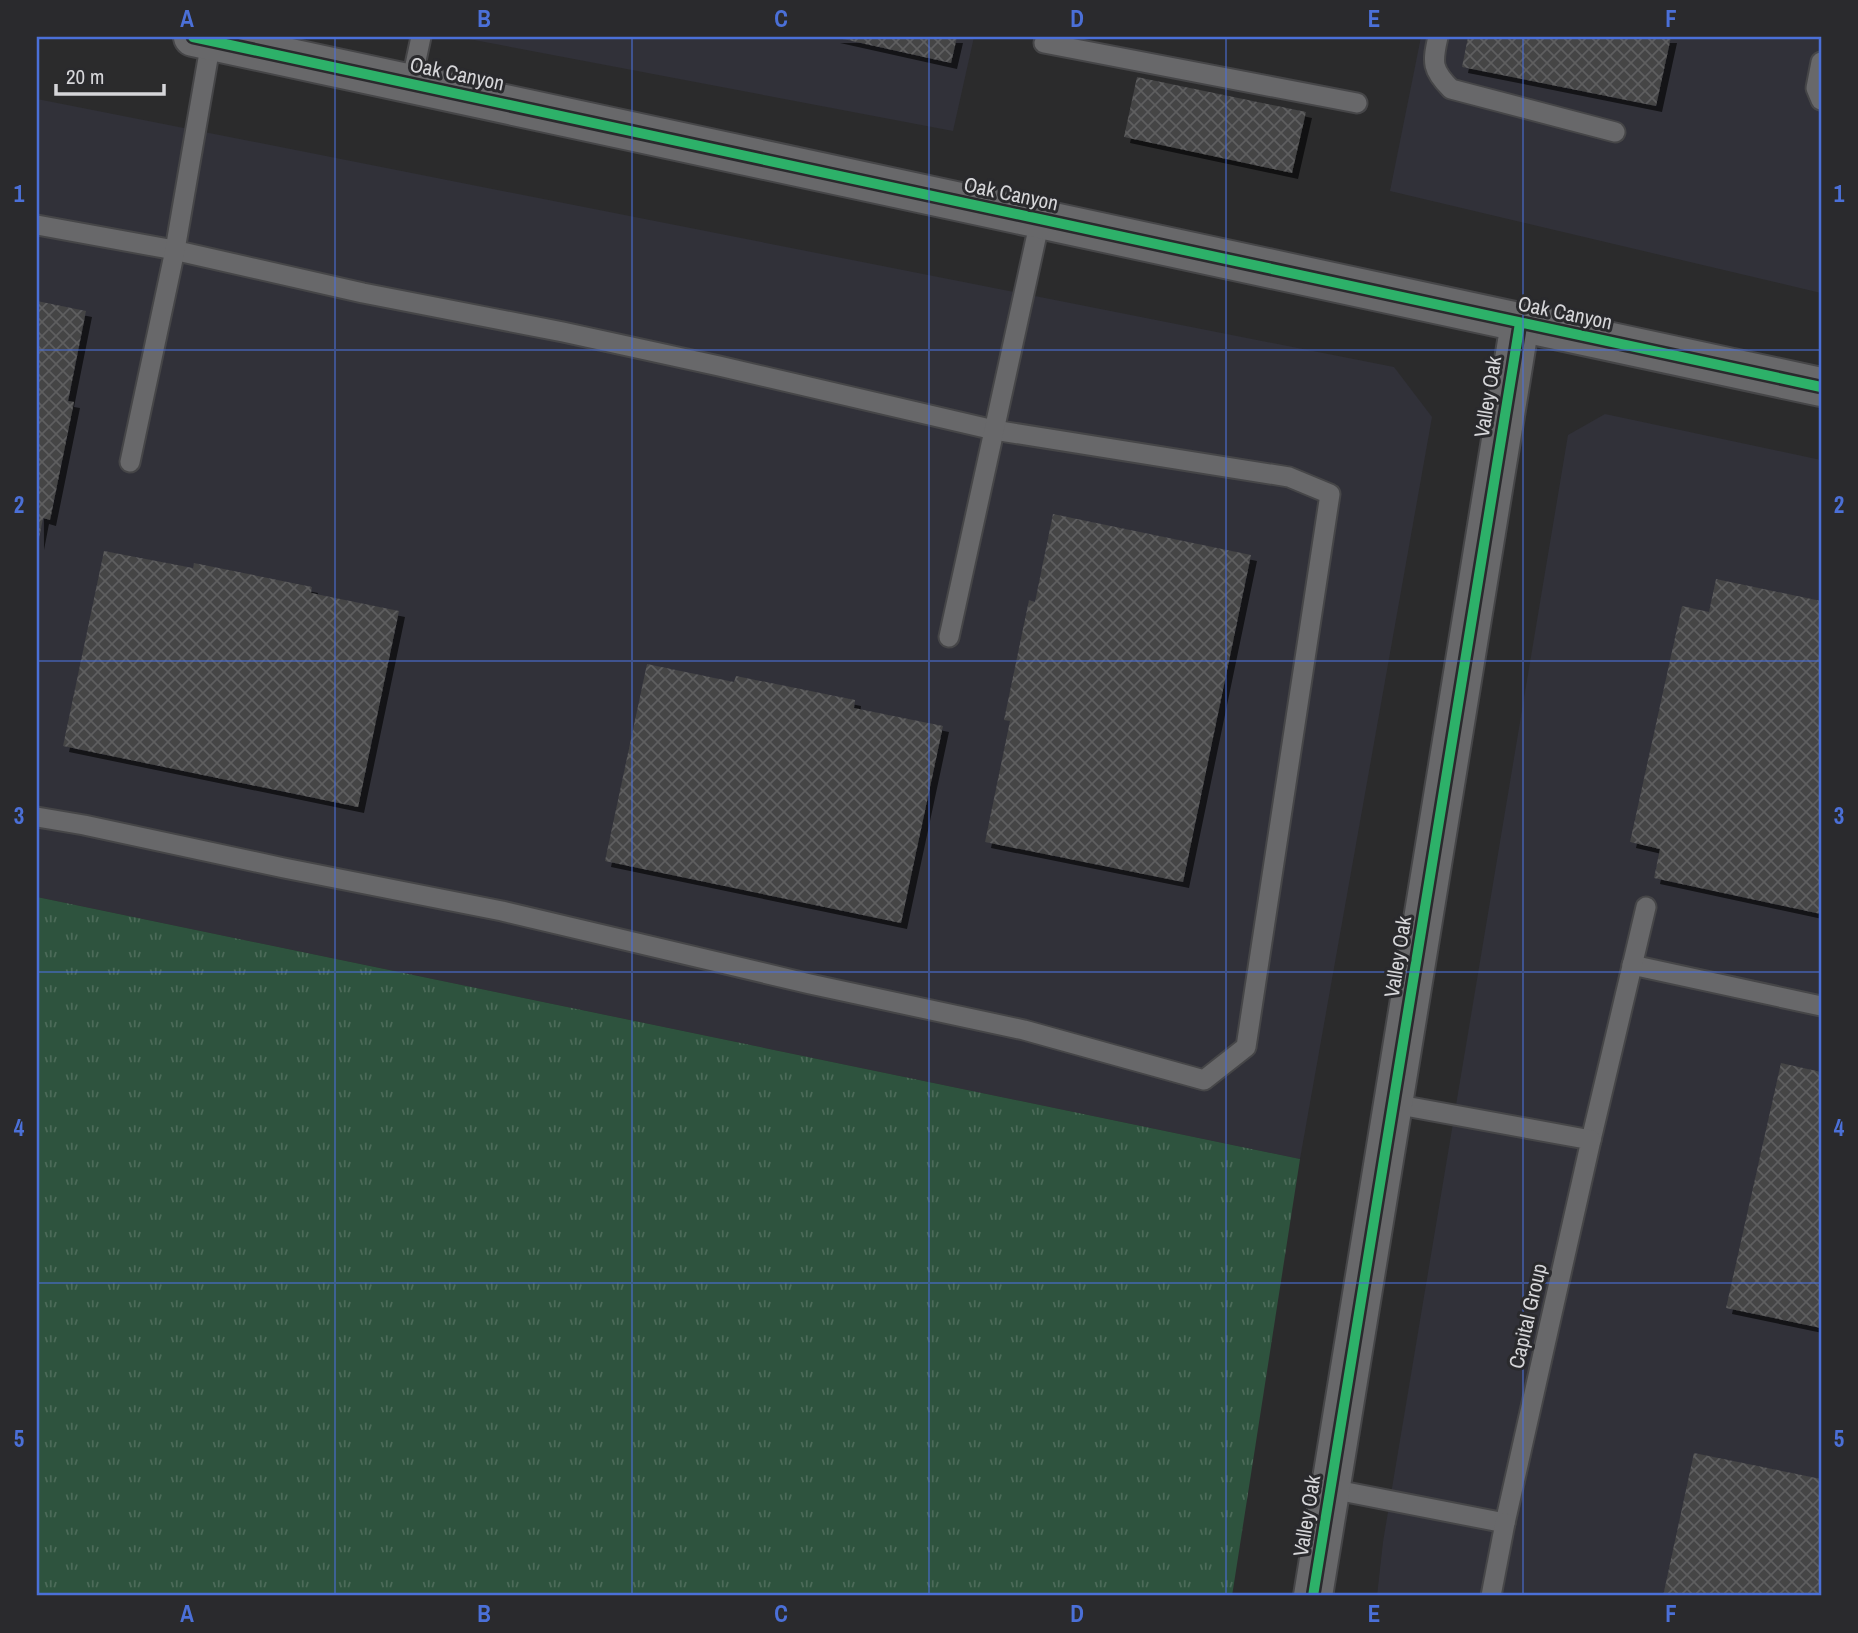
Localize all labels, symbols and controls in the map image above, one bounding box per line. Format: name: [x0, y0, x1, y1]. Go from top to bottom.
text: A: [180, 3, 194, 34]
text: B: [477, 3, 491, 34]
text: C: [774, 3, 788, 34]
text: D: [1070, 3, 1084, 34]
text: E: [1368, 3, 1380, 34]
text: F: [1665, 3, 1677, 34]
street label: Oak Canyon: [407, 49, 507, 98]
scale bar: [56, 52, 164, 96]
text: 20 m: [66, 62, 104, 91]
street label: Oak Canyon: [961, 169, 1061, 218]
text: 1: [14, 178, 25, 209]
text: 1: [1834, 178, 1845, 209]
street label: Oak Canyon: [1515, 288, 1615, 337]
street label: Valley Oak: [1467, 354, 1508, 440]
text: 2: [14, 489, 24, 520]
text: 2: [1834, 489, 1844, 520]
text: 3: [14, 800, 24, 831]
text: 3: [1834, 800, 1844, 831]
street label: Valley Oak: [1377, 914, 1418, 1000]
text: 4: [14, 1112, 25, 1143]
text: 4: [1834, 1112, 1845, 1143]
street label: Capital Group: [1501, 1260, 1554, 1371]
text: 5: [14, 1423, 24, 1454]
text: 5: [1834, 1423, 1844, 1454]
street label: Valley Oak: [1286, 1473, 1327, 1559]
text: A: [180, 1598, 194, 1629]
text: B: [477, 1598, 491, 1629]
text: C: [774, 1598, 788, 1629]
text: D: [1070, 1598, 1084, 1629]
text: E: [1368, 1598, 1380, 1629]
text: F: [1665, 1598, 1677, 1629]

